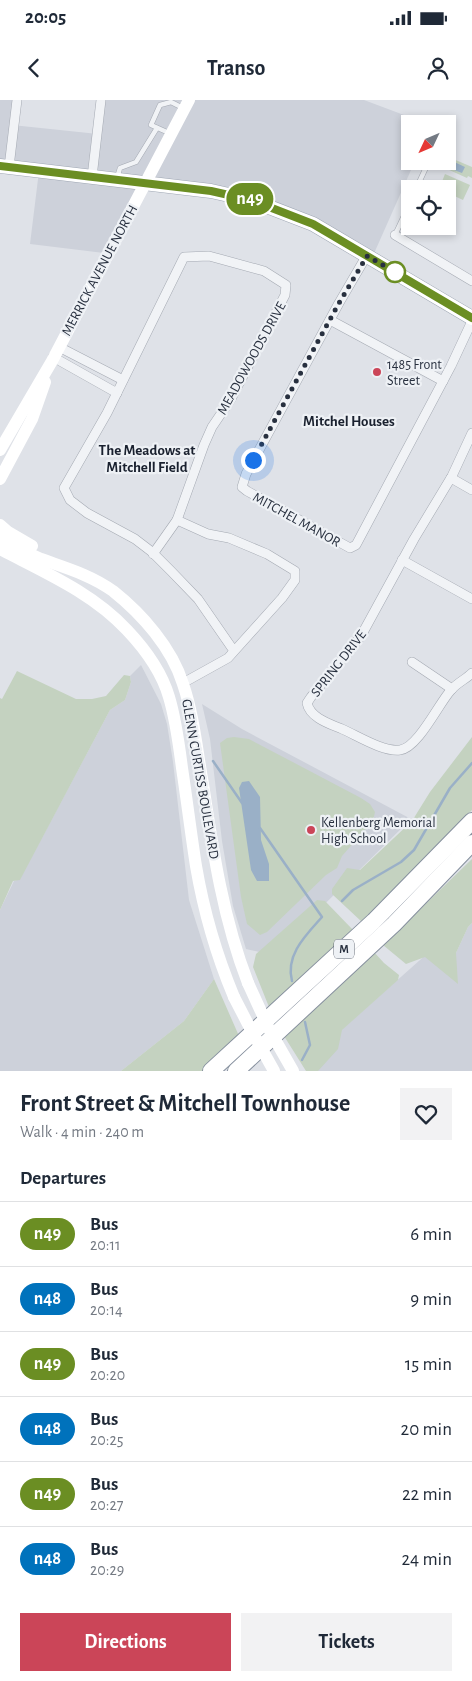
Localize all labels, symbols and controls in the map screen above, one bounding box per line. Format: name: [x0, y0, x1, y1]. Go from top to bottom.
text: 20:05: [25, 8, 66, 27]
icon: back: [20, 54, 48, 82]
icon: person: [424, 54, 452, 82]
text: Transo: [207, 57, 265, 79]
north arrow: [401, 115, 456, 170]
map controls: [401, 115, 456, 235]
button: locate: [401, 180, 456, 235]
line badge: n49: [221, 183, 279, 215]
text: n49: [236, 190, 264, 208]
street label: MERRICK AVENUE NORTH: [59, 203, 140, 338]
unlabelled marker: [384, 261, 406, 283]
street label: MEADOWOODS DRIVE: [215, 300, 289, 417]
place label: 1485 Front Street: [387, 358, 442, 388]
marker: 1485 Front Street: [371, 366, 383, 378]
district label: Mitchel Houses: [303, 414, 395, 429]
district label: The Meadows at Mitchell Field: [99, 443, 195, 475]
your location: [241, 448, 266, 473]
street label: MITCHEL MANOR: [250, 490, 343, 550]
street label: SPRING DRIVE: [309, 627, 369, 700]
street label: GLENN CURTISS BOULEVARD: [179, 698, 221, 860]
place label: Kellenberg Memorial High School: [321, 816, 436, 846]
marker: Kellenberg Memorial High School: [305, 824, 317, 836]
road number: M: [334, 940, 354, 959]
button: heart: [400, 1088, 452, 1140]
text: Front Street & Mitchell Townhouse: [20, 1092, 350, 1116]
text: Walk · 4 min · 240 m: [20, 1124, 144, 1140]
text: Departures: [20, 1169, 106, 1188]
text: Bus: [90, 1215, 118, 1234]
text: n49: [34, 1225, 61, 1243]
text: 6 min: [410, 1225, 452, 1244]
text: 20:11: [90, 1237, 120, 1253]
text: Bus: [90, 1280, 118, 1299]
text: n48: [34, 1290, 61, 1308]
text: 9 min: [410, 1290, 452, 1309]
text: 20:14: [90, 1302, 123, 1318]
text: Bus: [90, 1345, 118, 1364]
text: n49: [34, 1355, 61, 1373]
text: 15 min: [405, 1355, 452, 1374]
text: 20:20: [90, 1367, 125, 1383]
text: Bus: [90, 1410, 118, 1429]
text: n48: [34, 1420, 61, 1438]
text: 20 min: [401, 1420, 452, 1439]
text: 20:25: [90, 1432, 123, 1448]
text: Bus: [90, 1475, 118, 1494]
text: n49: [34, 1485, 61, 1503]
text: 22 min: [402, 1485, 452, 1504]
text: 20:27: [90, 1497, 123, 1513]
text: Bus: [90, 1540, 118, 1559]
text: n48: [34, 1550, 61, 1568]
text: 24 min: [401, 1550, 452, 1569]
text: 20:29: [90, 1562, 124, 1578]
button: Directions: [20, 1613, 231, 1671]
button: Tickets: [241, 1613, 452, 1671]

